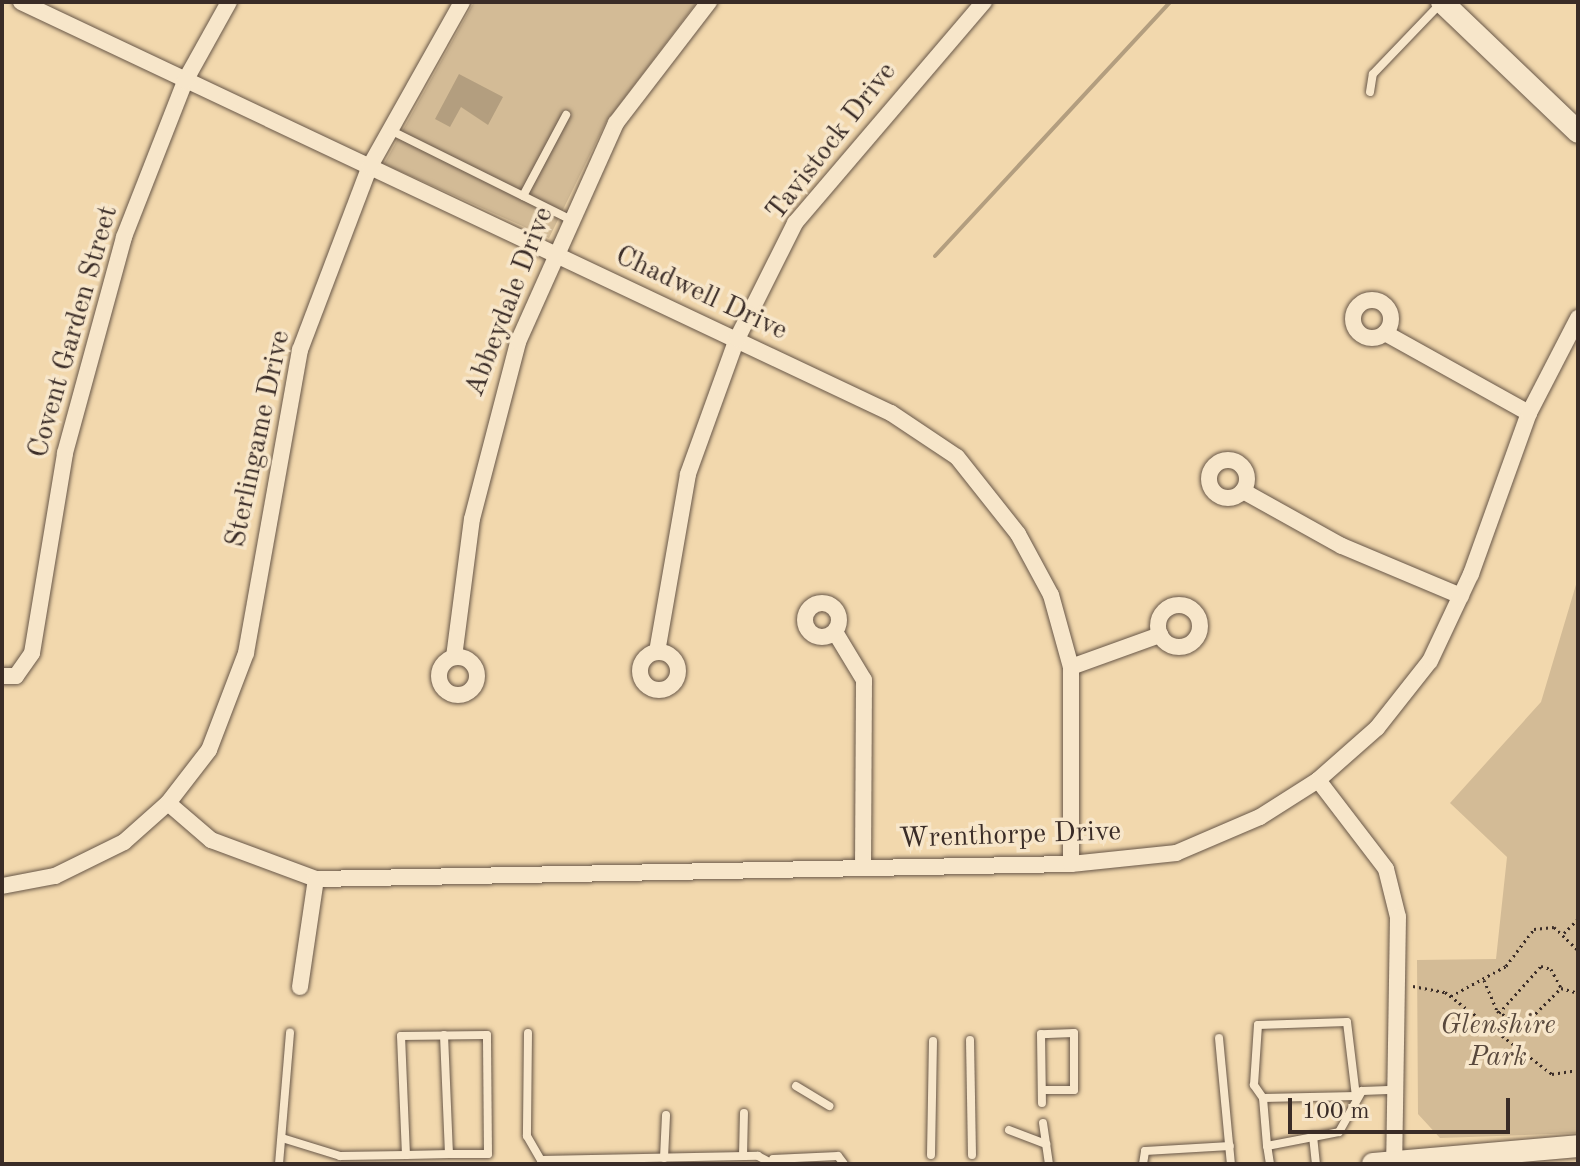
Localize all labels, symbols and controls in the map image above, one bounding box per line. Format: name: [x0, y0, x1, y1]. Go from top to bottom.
street label: Tavistock Drive: [760, 56, 904, 228]
street label: Covent Garden Street: [22, 202, 126, 462]
street label: Abbeydale Drive: [458, 202, 562, 402]
street label: Chadwell Drive: [610, 239, 792, 349]
street label: Sterlingame Drive: [220, 327, 298, 551]
street label: Wrenthorpe Drive: [898, 815, 1122, 857]
park label: Glenshire Park: [1440, 1009, 1556, 1075]
scale bar: [1292, 1082, 1514, 1132]
text: 100 m: [1302, 1100, 1370, 1124]

